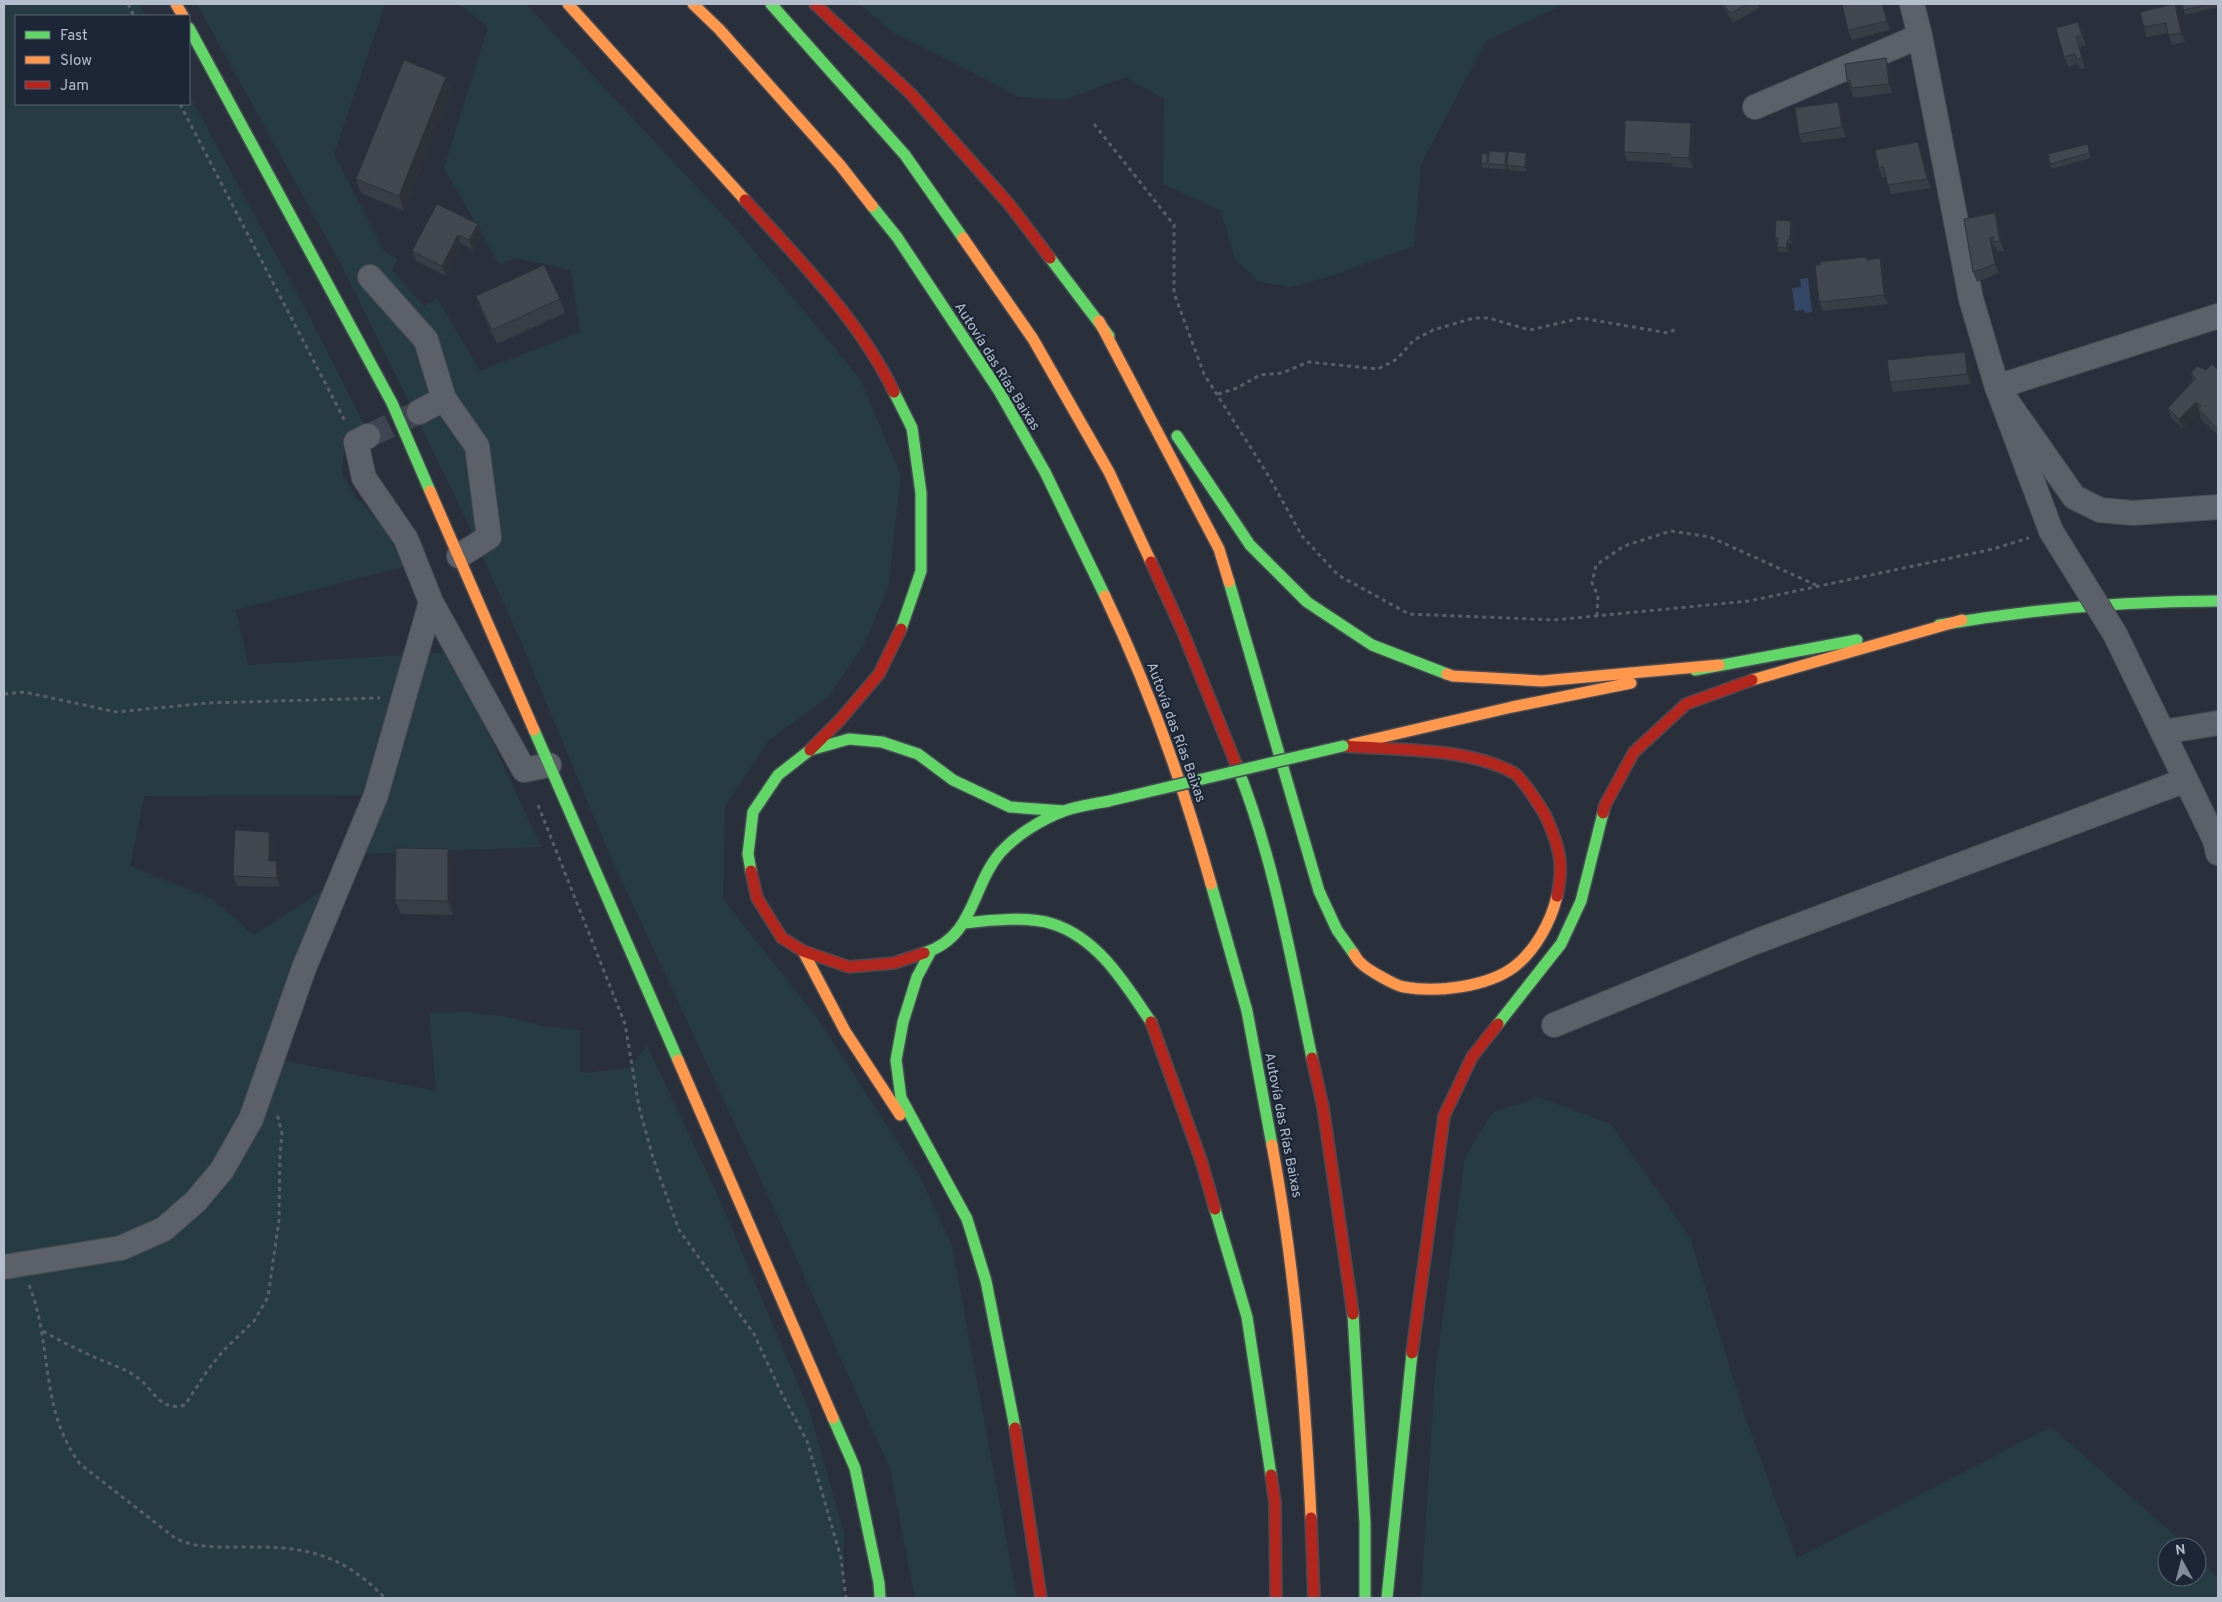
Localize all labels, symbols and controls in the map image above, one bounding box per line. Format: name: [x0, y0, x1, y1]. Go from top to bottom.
legend: [15, 15, 190, 105]
text: Fast: [60, 27, 88, 46]
text: Slow: [60, 52, 92, 71]
text: Jam: [60, 77, 89, 96]
street label: Autovía das Rías Baixas: [950, 300, 1043, 434]
street label: Autovía das Rías Baixas: [1142, 660, 1209, 805]
street label: Autovía das Rías Baixas: [1260, 1051, 1305, 1199]
north arrow: [2157, 1537, 2207, 1587]
text: N: [2175, 1542, 2187, 1560]

